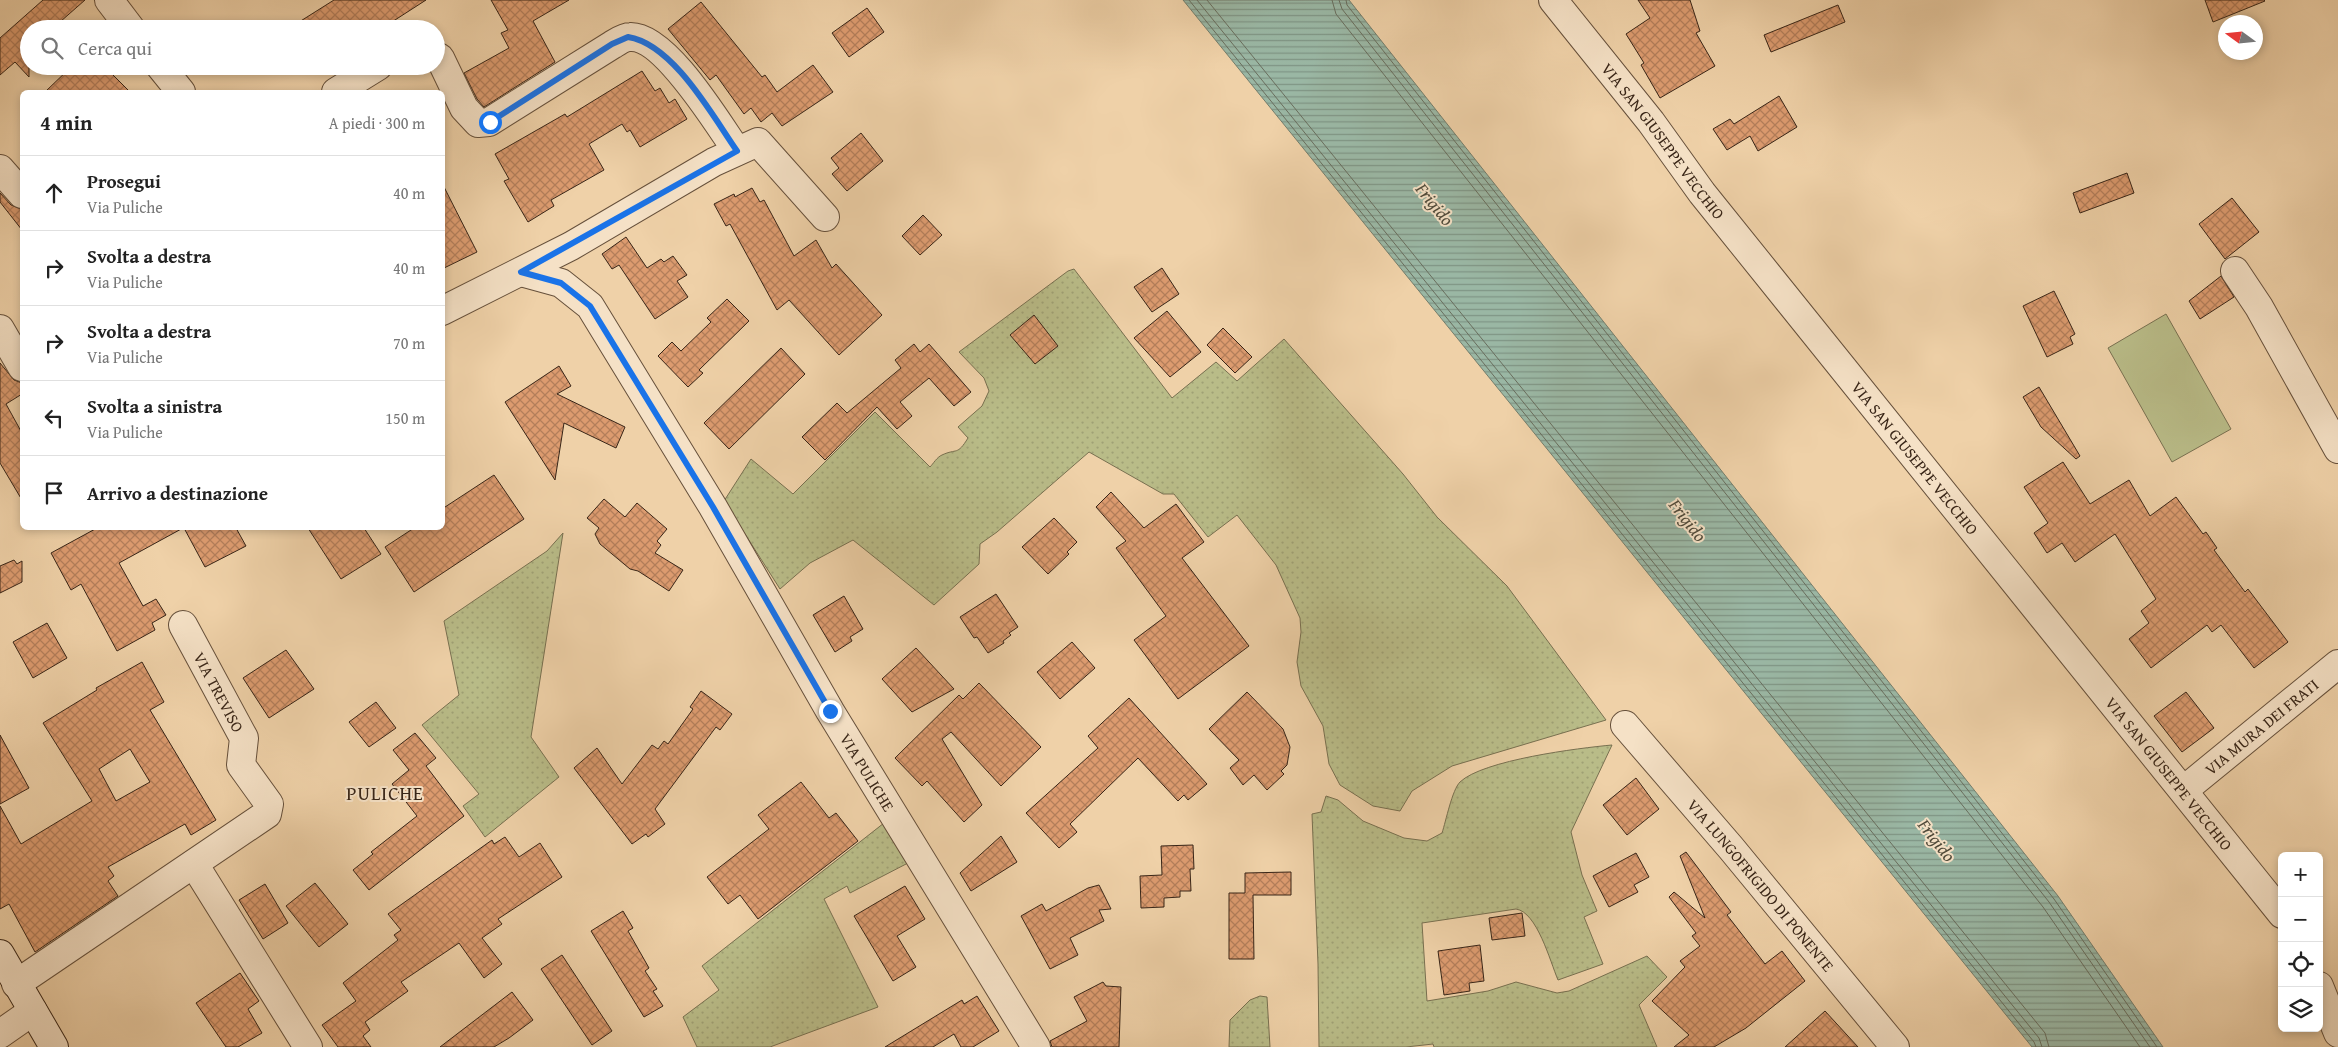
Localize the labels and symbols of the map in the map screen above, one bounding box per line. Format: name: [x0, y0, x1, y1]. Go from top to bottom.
north arrow: [2218, 15, 2263, 60]
street label: VIA SAN GIUSEPPE VECCHIO: [1596, 58, 1731, 225]
route start: [479, 111, 502, 134]
water label: Frigido: [1409, 176, 1461, 232]
street label: VIA SAN GIUSEPPE VECCHIO: [1846, 376, 1985, 540]
water label: Frigido: [1662, 492, 1714, 548]
street label: VIA TREVISO: [188, 648, 250, 737]
street label: VIA MURA DEI FRATI: [2199, 673, 2324, 781]
street label: VIA SAN GIUSEPPE VECCHIO: [2100, 692, 2238, 856]
route end: [819, 700, 842, 723]
street label: VIA PULICHE: [834, 728, 901, 816]
district label: PULICHE: [346, 779, 424, 807]
street label: VIA LUNGOFRIGIDO DI PONENTE: [1682, 793, 1840, 977]
water label: Frigido: [1911, 812, 1963, 868]

